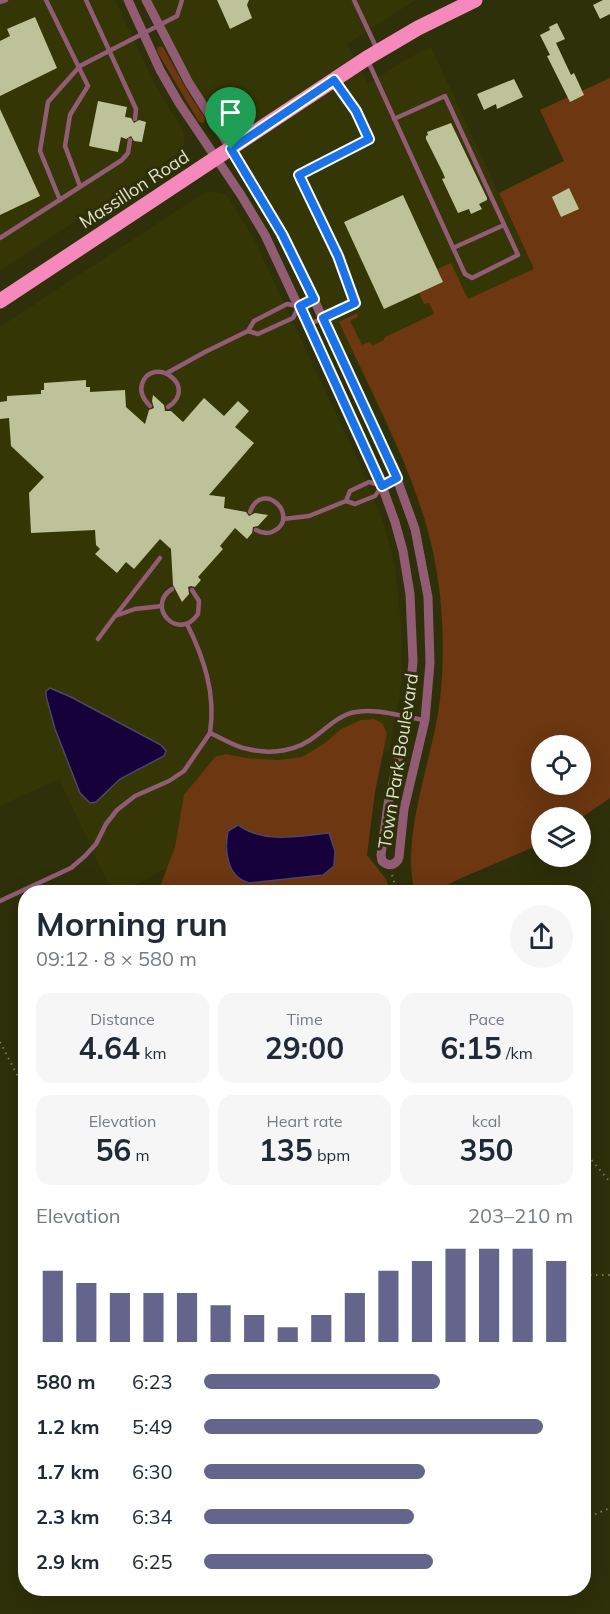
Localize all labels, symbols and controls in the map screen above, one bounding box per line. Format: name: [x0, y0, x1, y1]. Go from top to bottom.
pin: [205, 87, 256, 149]
icon: arrive: [214, 96, 247, 129]
street label: Massillon Road: [75, 145, 193, 233]
street label: Town Park Boulevard: [373, 672, 423, 850]
map controls: [531, 735, 591, 867]
button: locate: [531, 735, 591, 795]
button: layers: [531, 807, 591, 867]
text: Morning run: [36, 903, 228, 944]
button: share: [510, 905, 573, 968]
text: 09:12 · 8 × 580 m: [36, 946, 197, 971]
text: Distance: [90, 1009, 155, 1029]
text: Time: [286, 1009, 323, 1029]
text: Pace: [468, 1009, 505, 1029]
text: 4.64: [79, 1029, 140, 1067]
text: 29:00: [265, 1029, 344, 1067]
text: 6:15: [440, 1029, 502, 1067]
text: km: [140, 1043, 166, 1063]
text: /km: [502, 1043, 533, 1063]
text: Elevation: [89, 1111, 156, 1131]
text: Heart rate: [266, 1111, 343, 1131]
text: kcal: [472, 1111, 501, 1131]
text: 56: [95, 1131, 131, 1169]
text: 135: [259, 1131, 313, 1169]
text: 350: [460, 1131, 514, 1169]
text: m: [131, 1145, 150, 1165]
text: bpm: [313, 1145, 350, 1165]
text: Elevation: [36, 1203, 121, 1228]
text: 203–210 m: [468, 1203, 573, 1228]
text: 580 m: [36, 1369, 95, 1394]
text: 6:23: [132, 1369, 173, 1394]
text: 1.2 km: [36, 1414, 99, 1439]
text: 5:49: [132, 1414, 173, 1439]
text: 1.7 km: [36, 1459, 99, 1484]
text: 6:30: [132, 1459, 173, 1484]
text: 2.3 km: [36, 1504, 99, 1529]
text: 6:34: [132, 1504, 173, 1529]
text: 2.9 km: [36, 1549, 99, 1574]
text: 6:25: [132, 1549, 173, 1574]

